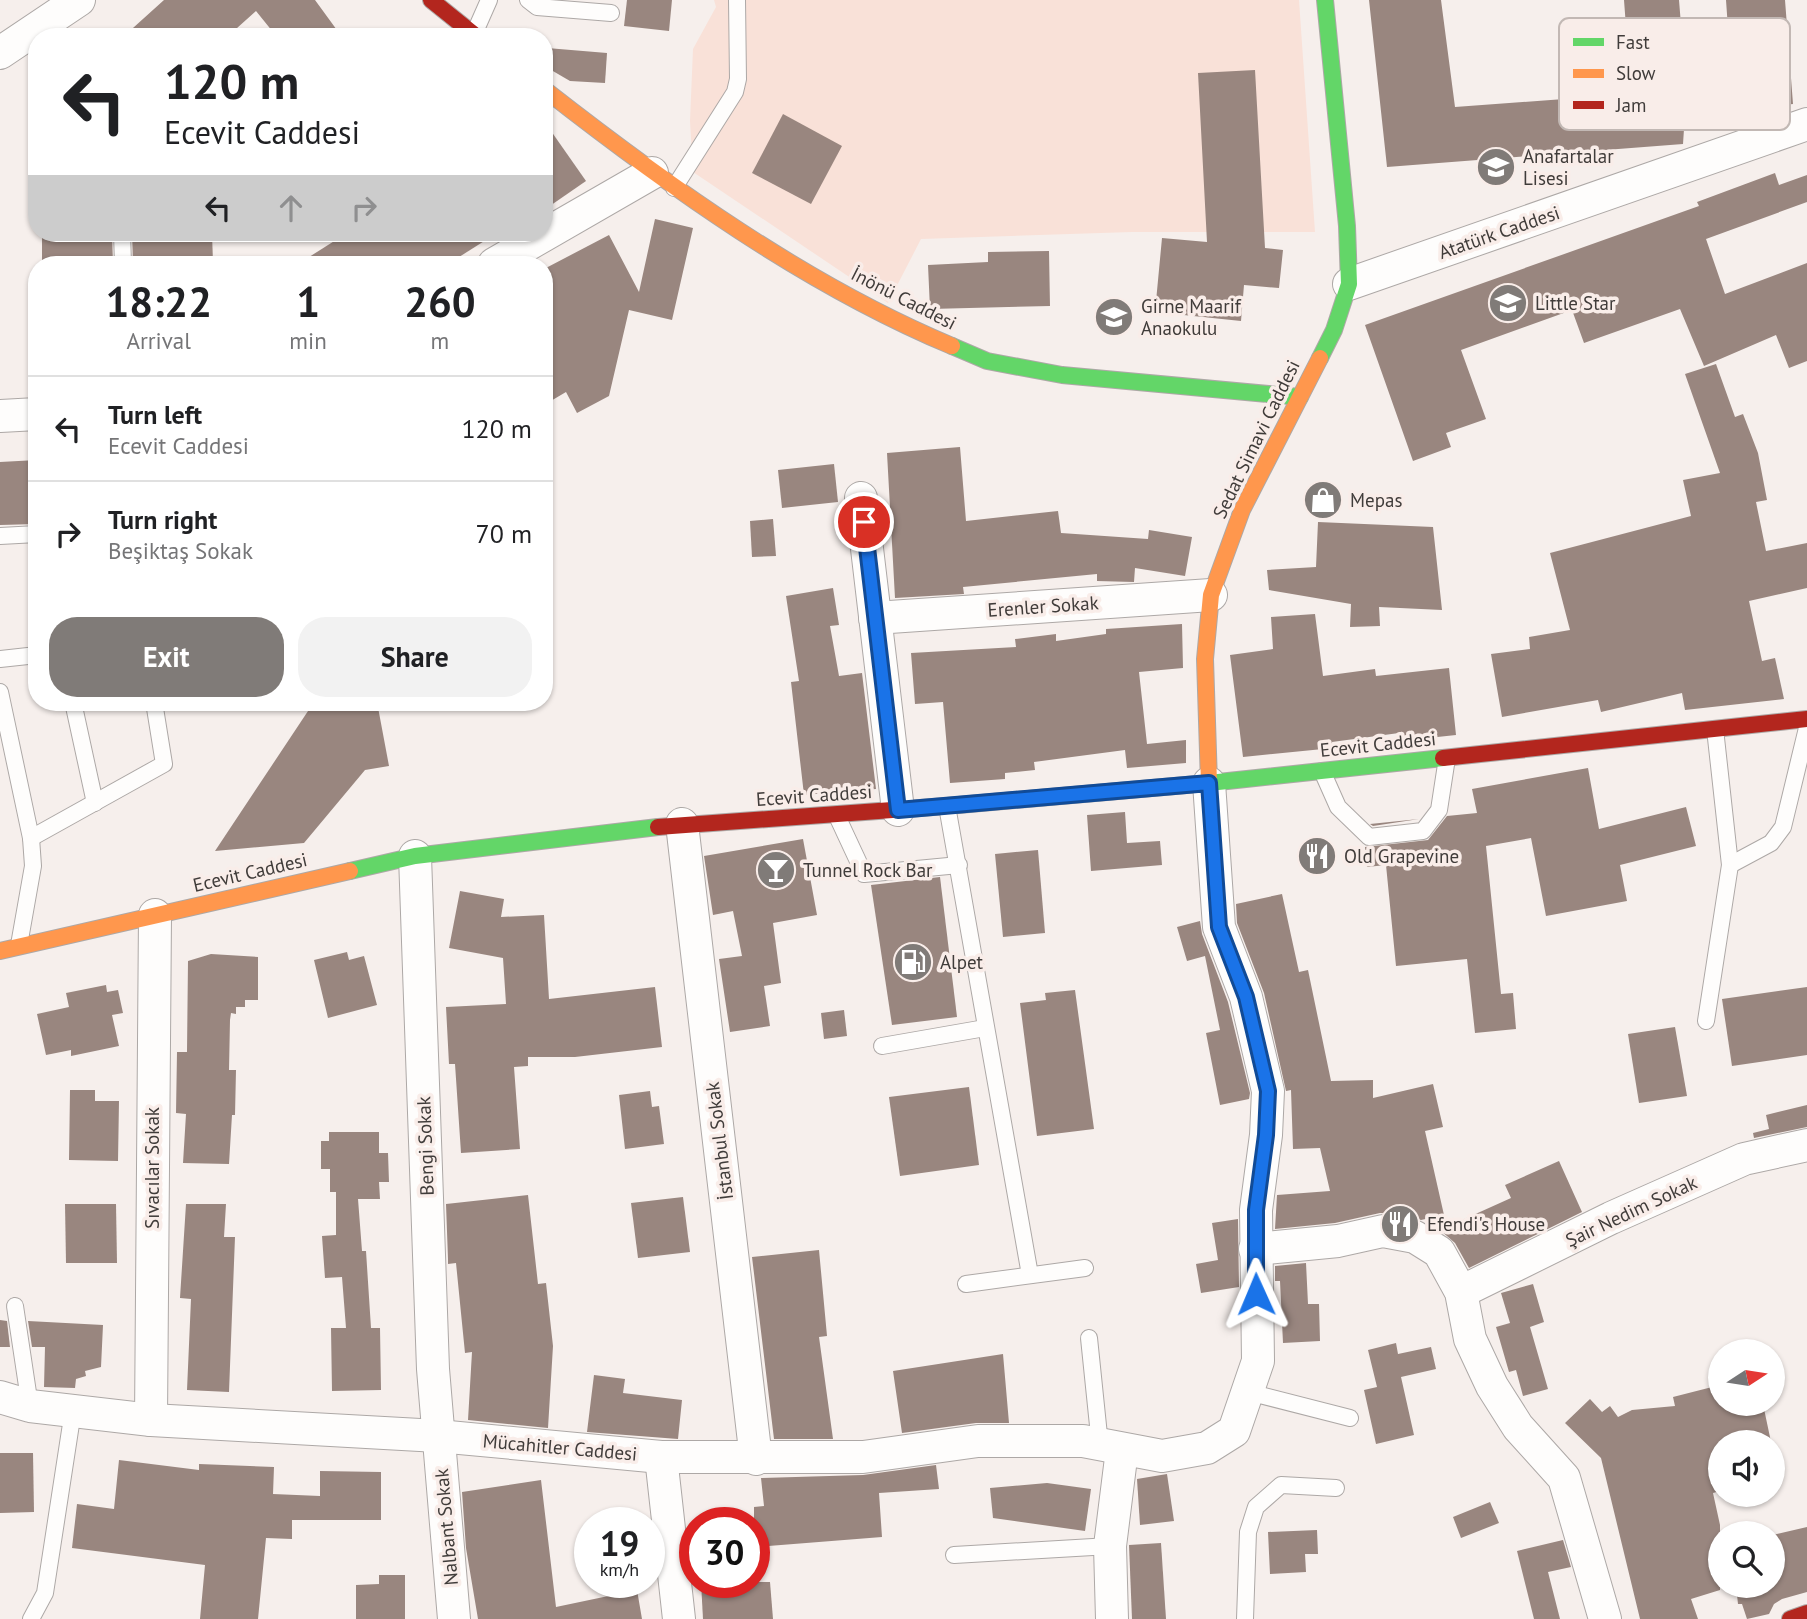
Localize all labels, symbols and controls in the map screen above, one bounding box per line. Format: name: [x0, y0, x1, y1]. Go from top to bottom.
legend: [1559, 18, 1790, 130]
text: Fast: [1616, 30, 1650, 54]
text: 120 m: [164, 49, 299, 113]
icon: left: [49, 56, 140, 147]
text: Slow: [1616, 61, 1656, 85]
text: Jam: [1615, 93, 1646, 117]
text: Ecevit Caddesi: [164, 111, 360, 153]
place label: Anafartalar Lisesi: [1523, 144, 1614, 190]
school or university icon: Anafartalar Lisesi: [1475, 146, 1517, 188]
icon: left: [199, 189, 237, 227]
icon: ahead: [272, 189, 310, 227]
icon: right: [345, 189, 383, 227]
street label: Atatürk Caddesi: [1435, 200, 1563, 264]
street label: İnönü Caddesi: [847, 261, 961, 335]
text: 18:22: [105, 274, 212, 329]
text: 1: [296, 274, 320, 329]
text: 260: [404, 274, 476, 329]
school or university icon: Little Star: [1487, 282, 1529, 324]
place label: Little Star: [1535, 291, 1616, 315]
place label: Girne Maarif Anaokulu: [1141, 294, 1242, 340]
school or university icon: Girne Maarif Anaokulu: [1093, 296, 1135, 338]
text: Arrival: [126, 326, 191, 355]
text: min: [289, 326, 327, 355]
text: m: [431, 326, 449, 355]
street label: Sedat Simavi Caddesi: [1207, 356, 1305, 522]
text: Turn left: [108, 398, 202, 431]
icon: left: [49, 410, 87, 448]
text: 120 m: [461, 412, 532, 445]
text: Ecevit Caddesi: [108, 431, 249, 460]
shop icon: Mepas: [1302, 479, 1344, 521]
place label: Mepas: [1350, 488, 1402, 512]
pin: [834, 492, 894, 552]
text: Turn right: [108, 503, 217, 536]
icon: arrive: [845, 503, 883, 541]
icon: right: [49, 515, 87, 553]
text: 70 m: [476, 517, 532, 550]
text: Beşiktaş Sokak: [108, 536, 253, 565]
street label: Erenler Sokak: [987, 590, 1099, 622]
button: Exit: [49, 617, 284, 697]
button: Share: [298, 617, 532, 697]
street label: Ecevit Caddesi: [1319, 726, 1437, 762]
street label: Ecevit Caddesi: [755, 779, 873, 811]
restaurant icon: Old Grapevine: [1296, 835, 1338, 877]
place label: Old Grapevine: [1344, 844, 1459, 868]
street label: Ecevit Caddesi: [191, 847, 309, 897]
bar icon: Tunnel Rock Bar: [755, 849, 797, 891]
place label: Tunnel Rock Bar: [803, 858, 933, 882]
fuel station icon: Alpet: [892, 941, 934, 983]
place label: Alpet: [940, 950, 984, 974]
street label: İstanbul Sokak: [700, 1081, 738, 1201]
street label: Bengi Sokak: [411, 1096, 439, 1196]
street label: Sıvacılar Sokak: [140, 1107, 164, 1229]
street label: Şair Nedim Sokak: [1561, 1170, 1701, 1252]
restaurant icon: Efendi's House: [1379, 1203, 1421, 1245]
place label: Efendi's House: [1427, 1212, 1545, 1236]
position arrow: [1219, 1257, 1293, 1331]
north arrow: [1708, 1339, 1785, 1416]
map controls: [1708, 1339, 1785, 1598]
street label: Mücahitler Caddesi: [482, 1428, 638, 1466]
button: sound: [1708, 1430, 1785, 1507]
street label: Nalbant Sokak: [429, 1468, 463, 1586]
speed limit sign: 30: [679, 1507, 770, 1598]
text: 19: [600, 1520, 639, 1566]
button: search: [1708, 1521, 1785, 1598]
text: km/h: [600, 1558, 639, 1581]

